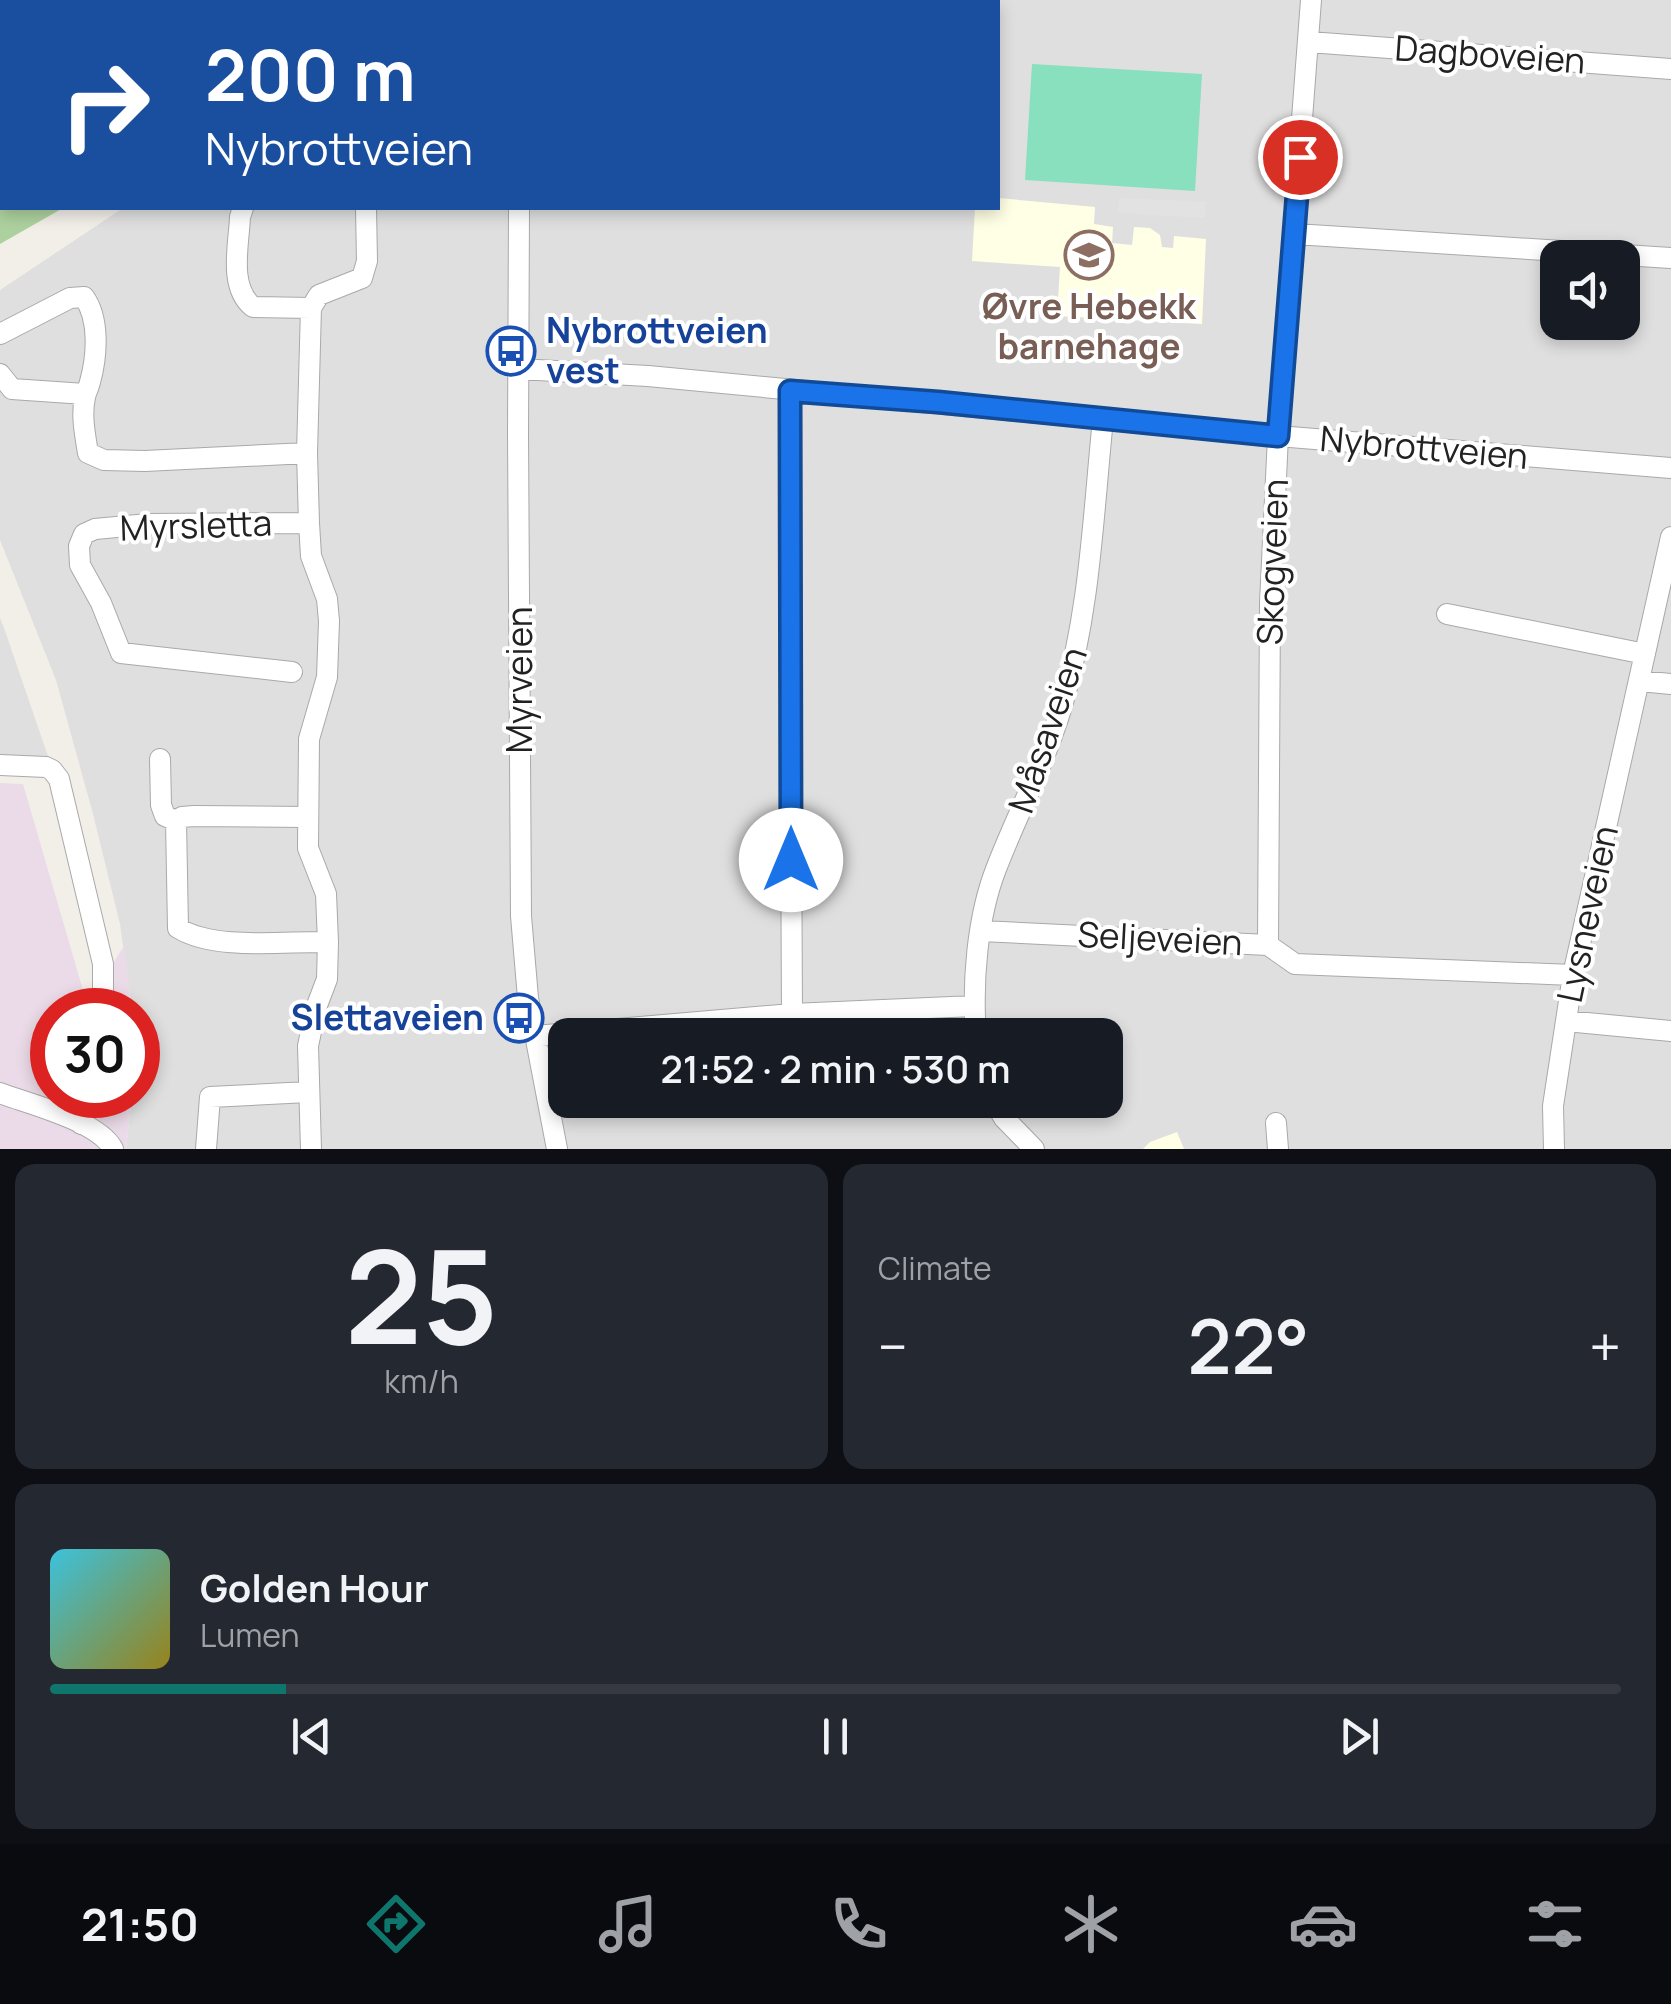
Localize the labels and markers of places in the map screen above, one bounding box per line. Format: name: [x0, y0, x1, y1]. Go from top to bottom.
pin: [1258, 115, 1343, 200]
school or university icon: Øvre Hebekk barnehage: [1063, 229, 1115, 281]
place label: Øvre Hebekk barnehage: [982, 282, 1197, 370]
place label: Nybrottveien vest: [546, 306, 768, 394]
bus stop icon: Nybrottveien vest: [485, 325, 537, 377]
bus stop icon: Slettaveien: [493, 992, 545, 1044]
place label: Slettaveien: [290, 993, 484, 1041]

